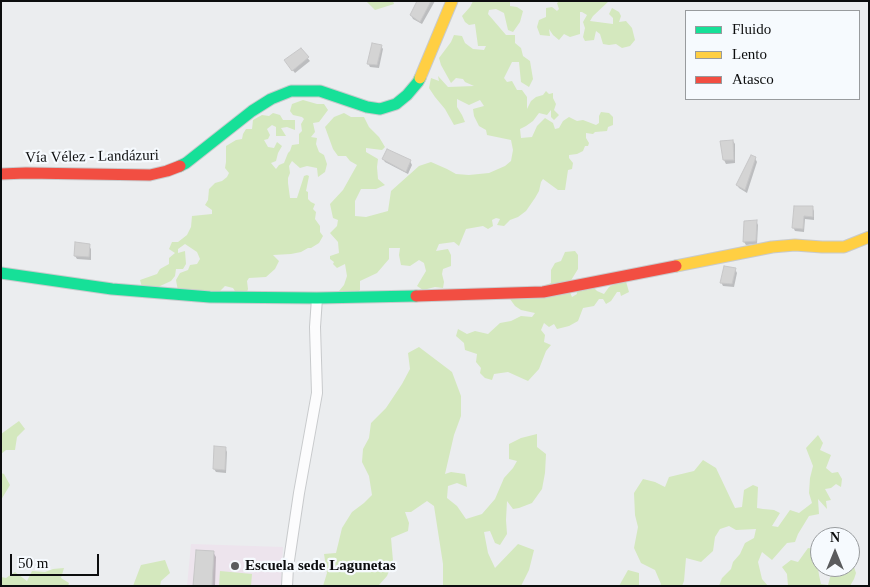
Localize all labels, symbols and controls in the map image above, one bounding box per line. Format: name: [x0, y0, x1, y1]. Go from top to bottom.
legend: [685, 10, 860, 100]
text: Fluido: [732, 21, 771, 37]
text: Lento: [732, 46, 767, 62]
text: Atasco: [732, 71, 774, 87]
street label: Vía Vélez - Landázuri: [25, 147, 159, 167]
north arrow: [810, 527, 860, 577]
text: N: [830, 530, 840, 545]
scale bar: [12, 544, 101, 576]
text: 50 m: [18, 555, 48, 571]
place label: Escuela sede Lagunetas: [245, 557, 396, 575]
marker: Escuela sede Lagunetas: [229, 560, 241, 572]

